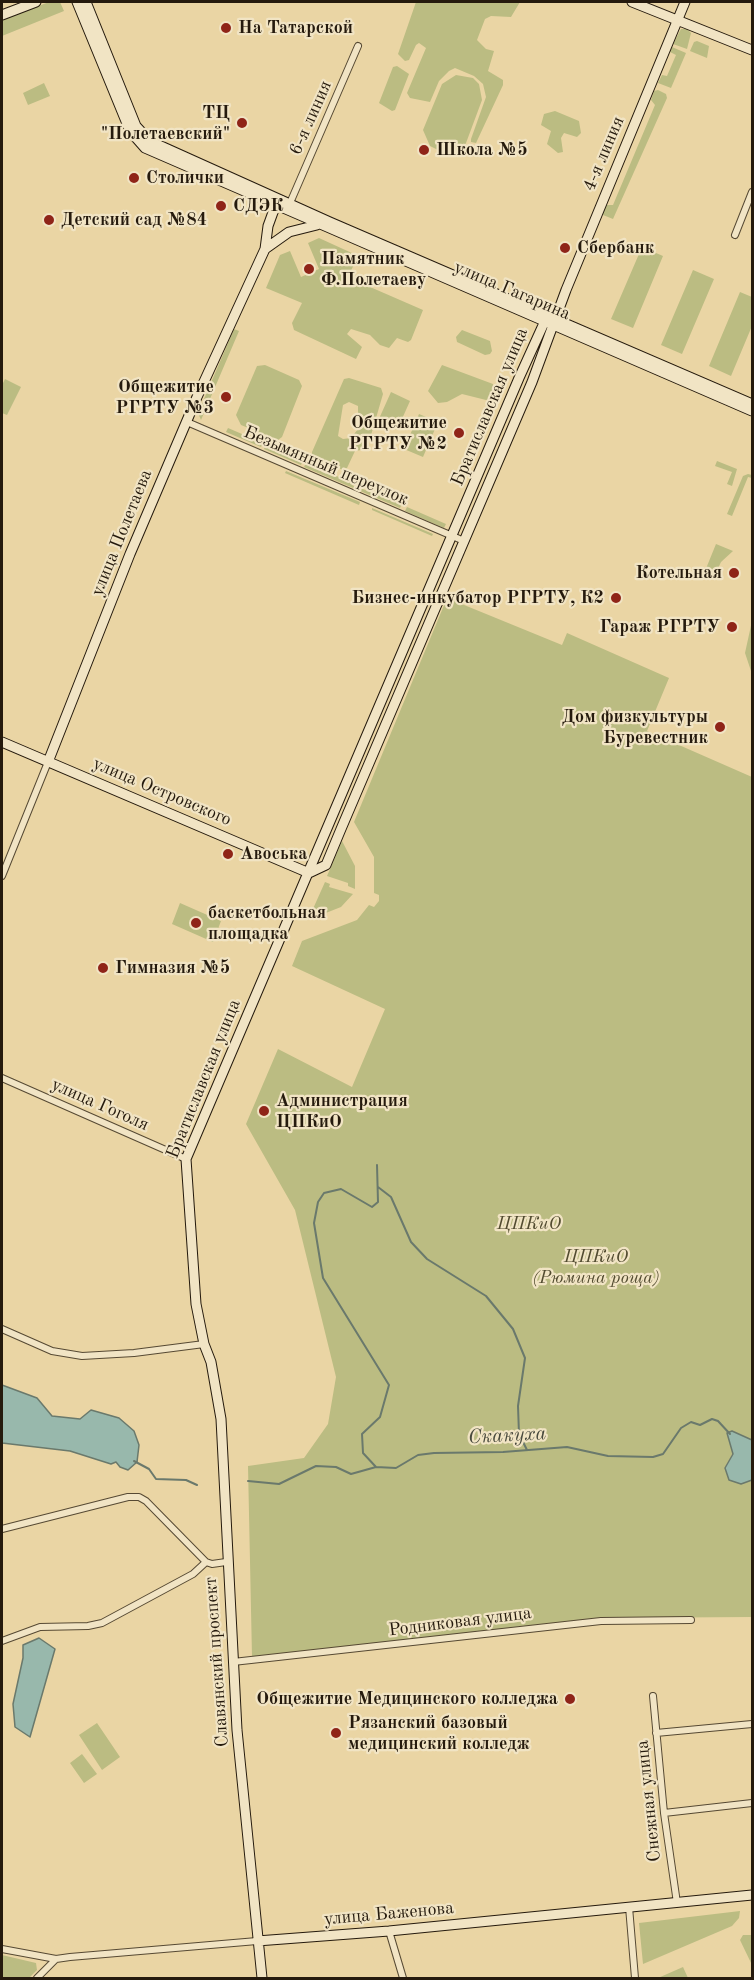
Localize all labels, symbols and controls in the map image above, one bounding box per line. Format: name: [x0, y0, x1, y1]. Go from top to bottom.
place label: На Татарской: [238, 17, 353, 39]
marker: На Татарской: [219, 21, 233, 35]
street label: 6-я линия: [285, 77, 337, 159]
place label: ТЦ "Полетаевский": [101, 102, 230, 144]
street label: 4-я линия: [579, 113, 629, 195]
marker: ТЦ "Полетаевский": [235, 116, 249, 130]
place label: Школа №5: [436, 139, 528, 161]
marker: Школа №5: [417, 143, 431, 157]
place label: Столички: [146, 167, 224, 189]
marker: Столички: [127, 171, 141, 185]
place label: СДЭК: [233, 195, 283, 217]
marker: СДЭК: [214, 199, 228, 213]
place label: Детский сад №84: [61, 209, 207, 231]
marker: Детский сад №84: [42, 213, 56, 227]
place label: Сбербанк: [577, 237, 654, 259]
marker: Сбербанк: [558, 241, 572, 255]
place label: Памятник Ф.Полетаеву: [321, 248, 426, 290]
street label: улица Гагарина: [450, 257, 574, 325]
marker: Памятник Ф.Полетаеву: [302, 262, 316, 276]
street label: Братиславская улица: [447, 325, 533, 489]
place label: Общежитие РГРТУ №3: [116, 376, 214, 418]
marker: Общежитие РГРТУ №3: [219, 390, 233, 404]
place label: Общежитие РГРТУ №2: [349, 412, 447, 454]
street label: Безымянный переулок: [240, 421, 412, 511]
marker: Общежитие РГРТУ №2: [452, 426, 466, 440]
street label: улица Полетаева: [87, 466, 157, 600]
place label: Котельная: [635, 562, 722, 584]
marker: Котельная: [727, 566, 741, 580]
place label: Бизнес-инкубатор РГРТУ, К2: [352, 587, 604, 609]
marker: Бизнес-инкубатор РГРТУ, К2: [609, 591, 623, 605]
place label: Гараж РГРТУ: [600, 616, 720, 638]
marker: Гараж РГРТУ: [725, 620, 739, 634]
place label: Дом физкультуры Буревестник: [562, 706, 708, 748]
marker: Дом физкультуры Буревестник: [713, 720, 727, 734]
street label: улица Островского: [89, 753, 235, 831]
place label: Авоська: [240, 843, 307, 865]
marker: Авоська: [221, 847, 235, 861]
place label: баскетбольная площадка: [208, 902, 326, 944]
marker: баскетбольная площадка: [189, 916, 203, 930]
place label: Гимназия №5: [115, 957, 230, 979]
marker: Гимназия №5: [96, 961, 110, 975]
street label: Братиславская улица: [162, 996, 246, 1162]
street label: улица Гоголя: [48, 1074, 152, 1136]
place label: Администрация ЦПКиО: [276, 1090, 408, 1132]
marker: Администрация ЦПКиО: [257, 1104, 271, 1118]
park label: ЦПКиО: [497, 1213, 561, 1235]
park label: ЦПКиО (Рюмина роща): [532, 1246, 660, 1288]
water label: Скакуха: [467, 1422, 547, 1450]
street label: Славянский проспект: [200, 1576, 234, 1748]
street label: Родниковая улица: [387, 1603, 533, 1641]
place label: Общежитие Медицинского колледжа: [256, 1688, 558, 1710]
marker: Общежитие Медицинского колледжа: [563, 1692, 577, 1706]
place label: Рязанский базовый медицинский колледж: [348, 1712, 530, 1754]
marker: Рязанский базовый медицинский колледж: [329, 1726, 343, 1740]
street label: Снежная улица: [632, 1739, 666, 1863]
street label: улица Баженова: [323, 1898, 455, 1930]

